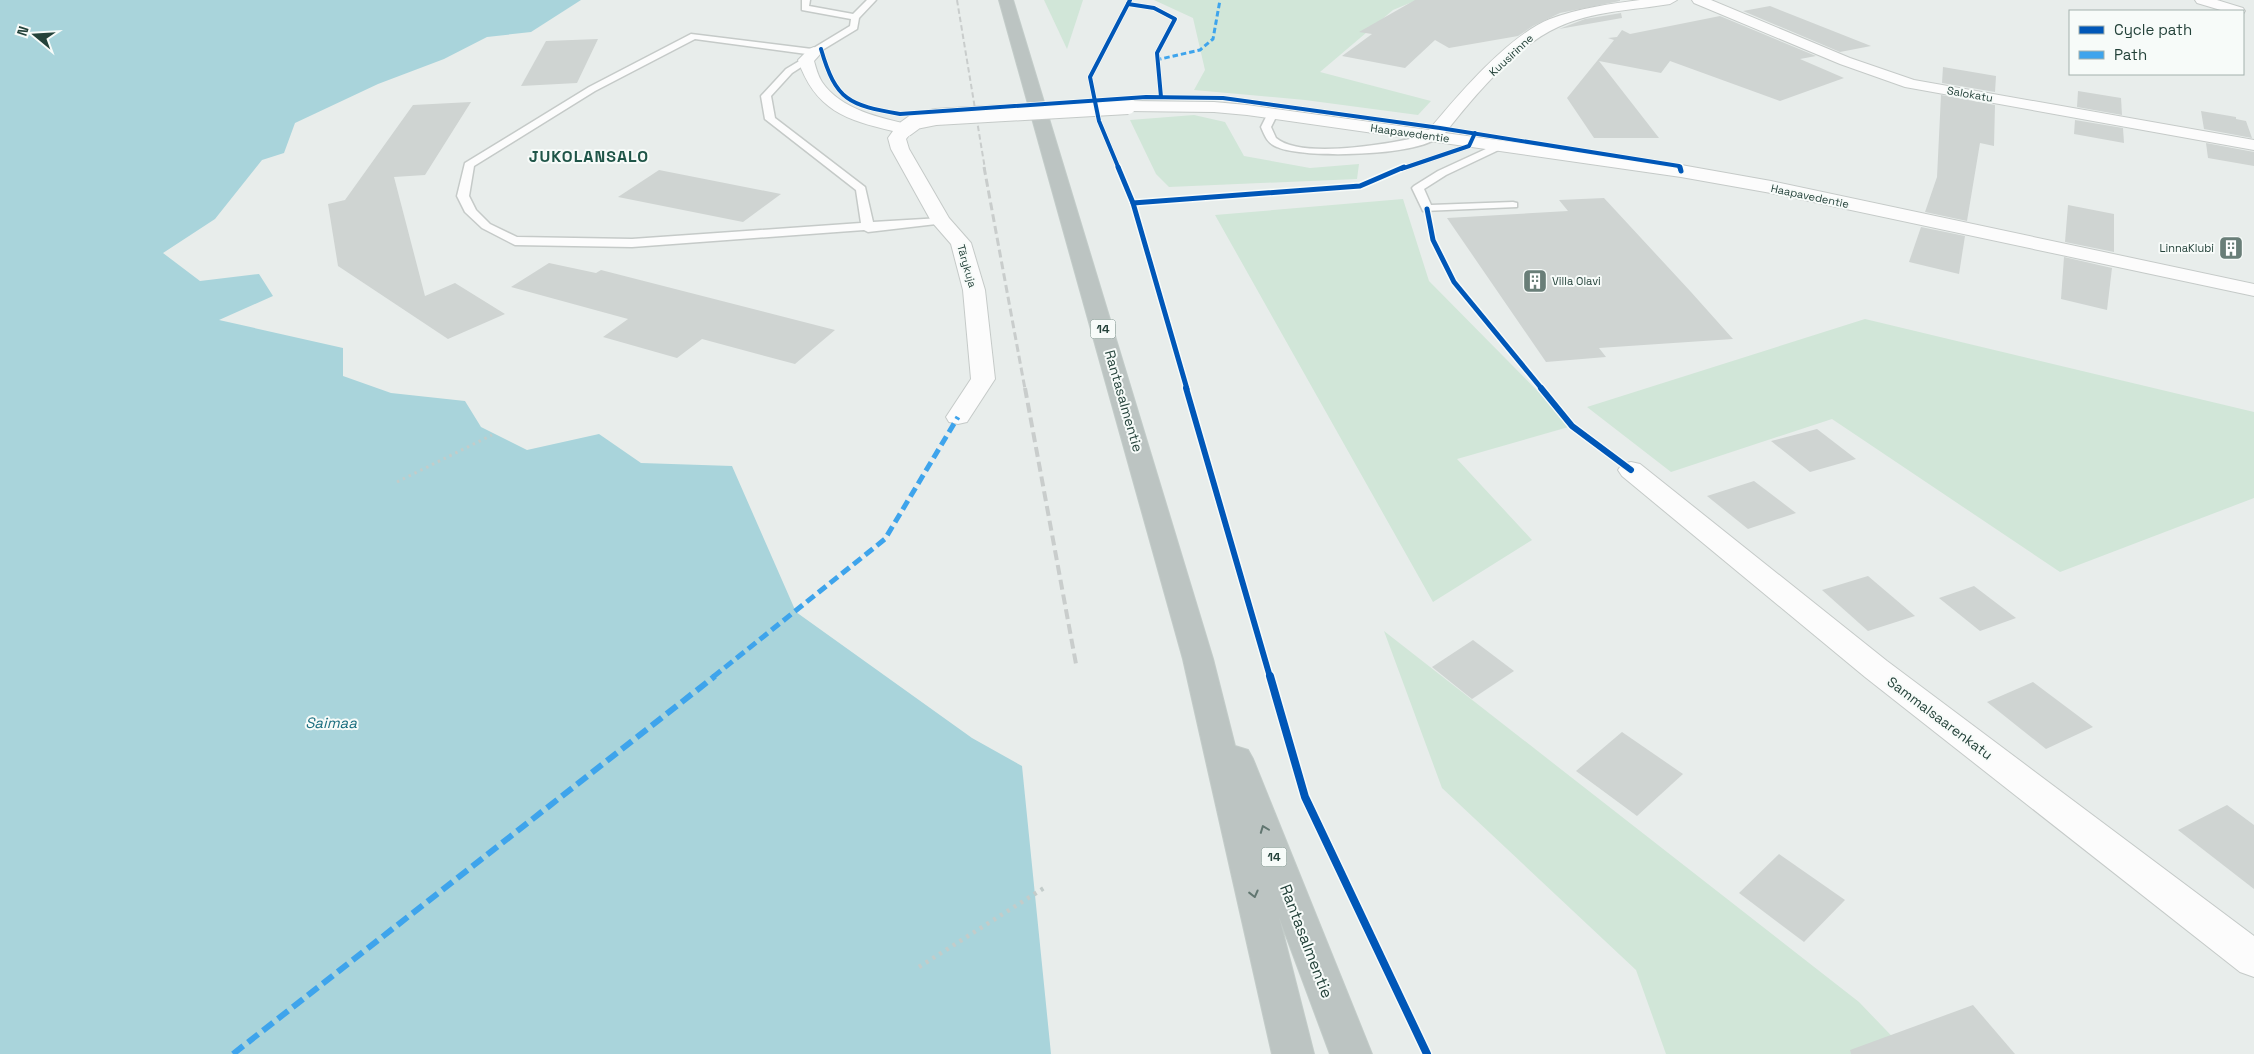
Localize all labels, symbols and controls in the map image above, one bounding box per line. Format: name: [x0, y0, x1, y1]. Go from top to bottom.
north arrow: [10, 10, 60, 60]
legend: [2069, 10, 2244, 75]
text: Cycle path: [2114, 20, 2192, 39]
text: N: [13, 24, 33, 38]
street label: Kuusirinne: [1486, 31, 1536, 79]
text: Path: [2114, 45, 2147, 64]
street label: Salokatu: [1946, 83, 1994, 105]
street label: Haapavedentie: [1370, 121, 1450, 145]
district label: JUKOLANSALO: [529, 146, 649, 167]
street label: Haapavedentie: [1770, 181, 1850, 211]
building icon: LinnaKlubi: [2218, 235, 2244, 261]
place label: LinnaKlubi: [2160, 241, 2214, 255]
street label: Tärykuja: [954, 243, 980, 290]
building icon: Villa Olavi: [1522, 268, 1548, 294]
place label: Villa Olavi: [1552, 274, 1601, 288]
road number: 14: [1090, 320, 1116, 338]
street label: Rantasalmentie: [1101, 348, 1147, 454]
street label: Sammalsaarenkatu: [1884, 672, 1996, 764]
water label: Saimaa: [305, 713, 357, 732]
one-way arrow: [1259, 825, 1270, 834]
road number: 14: [1262, 848, 1286, 866]
street label: Rantasalmentie: [1275, 881, 1338, 1001]
one-way arrow: [1248, 889, 1259, 898]

